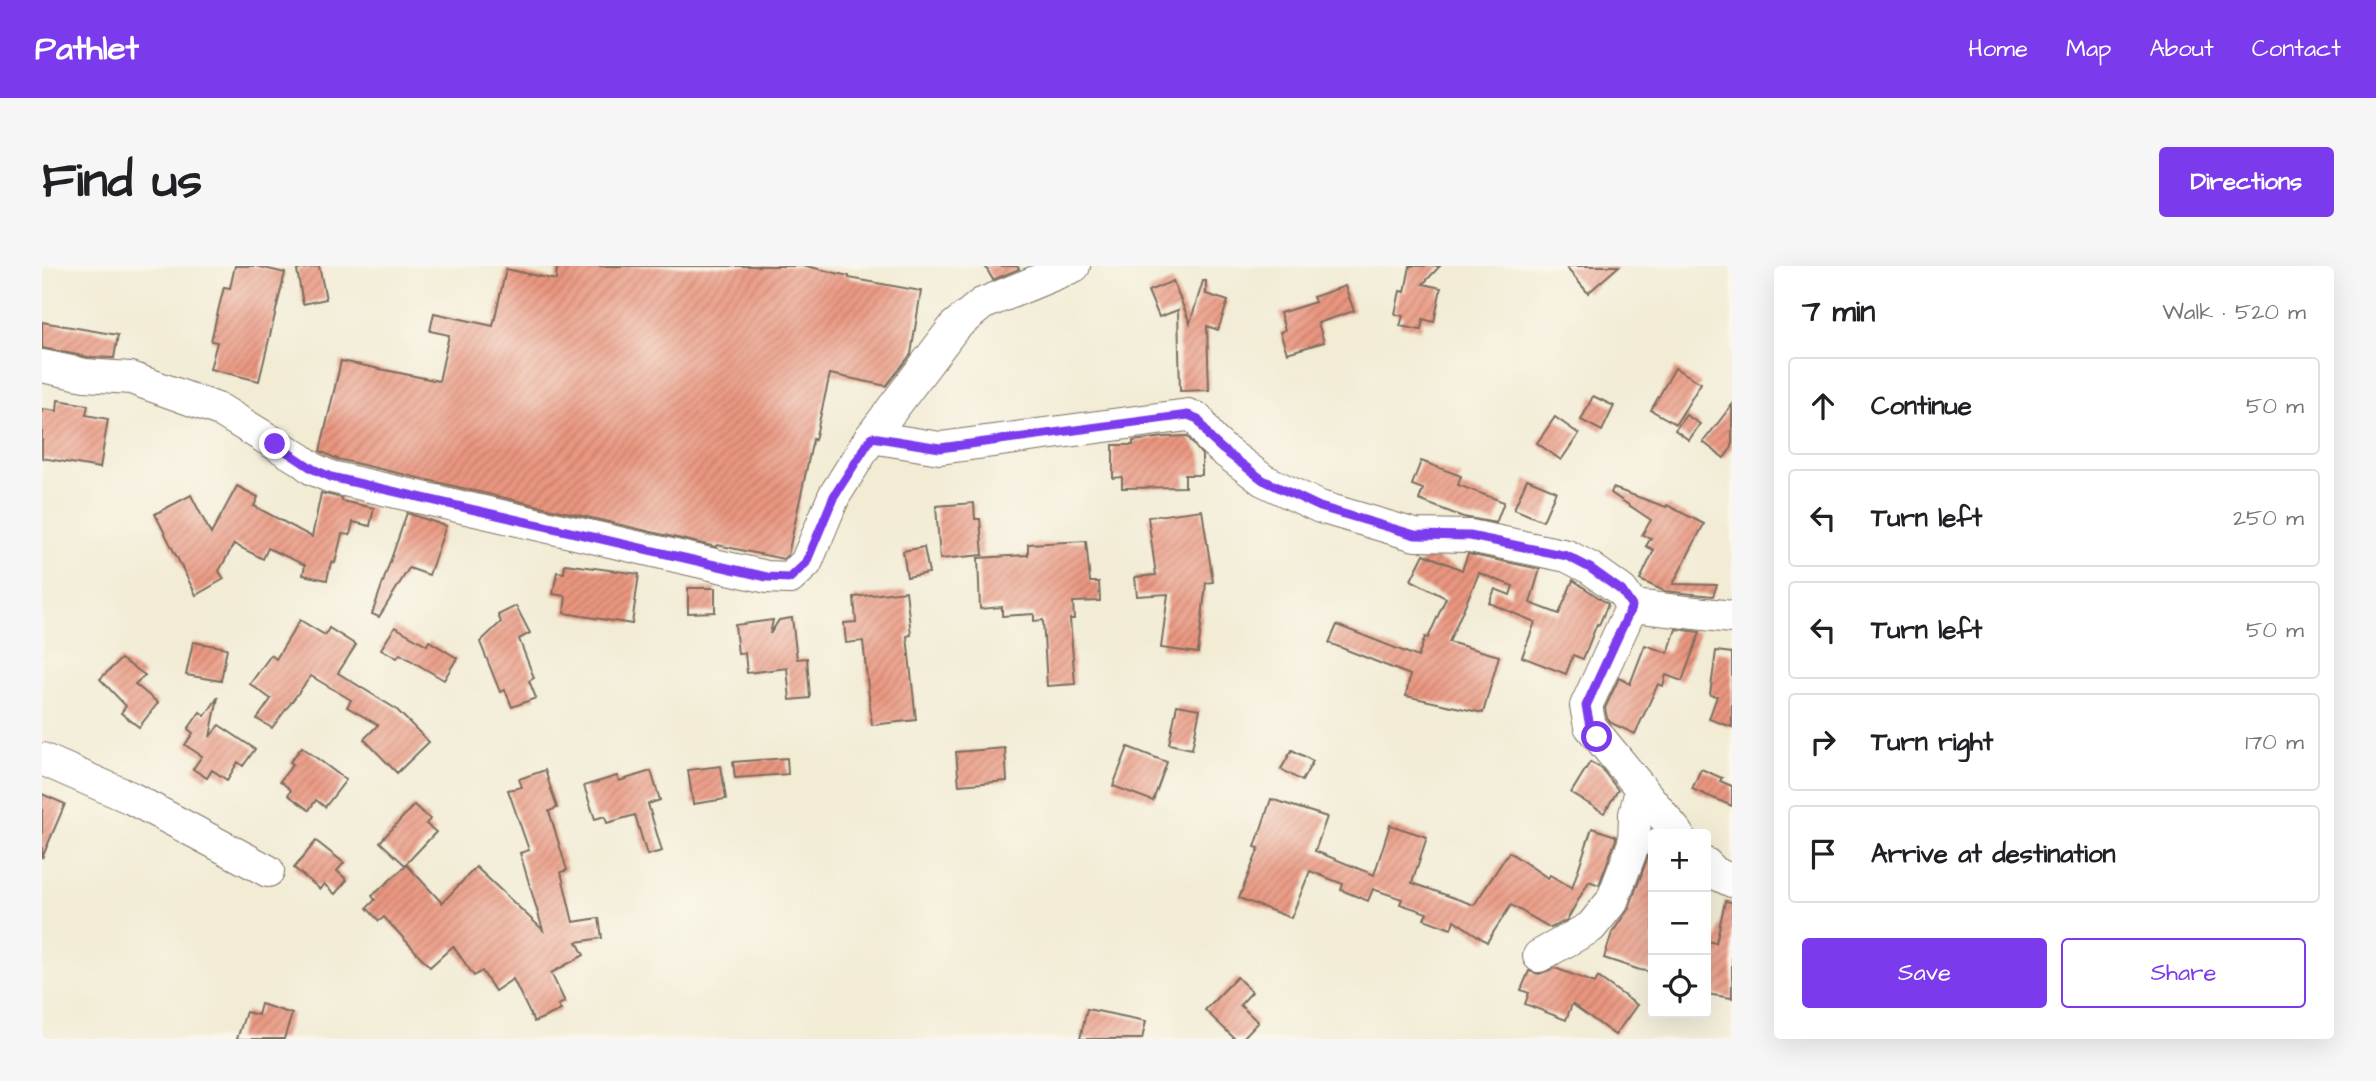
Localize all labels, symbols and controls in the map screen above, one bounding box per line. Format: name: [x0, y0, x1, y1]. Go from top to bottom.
text: Pathlet: [35, 26, 139, 72]
text: Home: [1968, 32, 2028, 66]
text: Map: [2066, 32, 2111, 66]
text: About: [2149, 32, 2214, 66]
text: Contact: [2252, 32, 2341, 66]
button: Directions: [2159, 147, 2334, 217]
text: Find us: [42, 148, 202, 216]
text: 7 min: [1802, 291, 1875, 333]
text: Walk · 520 m: [2162, 296, 2306, 328]
icon: ahead: [1804, 387, 1842, 425]
text: Continue: [1871, 388, 1972, 424]
text: 50 m: [2246, 390, 2304, 422]
route end: [259, 428, 290, 459]
icon: left: [1804, 499, 1842, 537]
text: Turn left: [1871, 500, 1982, 536]
text: 250 m: [2233, 502, 2304, 534]
icon: left: [1804, 611, 1842, 649]
text: Turn left: [1871, 612, 1982, 648]
text: 50 m: [2246, 614, 2304, 646]
route start: [1581, 721, 1612, 752]
icon: right: [1804, 723, 1842, 761]
text: Turn right: [1871, 724, 1993, 760]
text: 170 m: [2245, 726, 2304, 758]
map controls: [1648, 829, 1711, 1018]
button: +: [1648, 829, 1711, 892]
icon: arrive: [1804, 835, 1842, 873]
text: Arrive at destination: [1871, 836, 2116, 872]
button: −: [1648, 892, 1711, 955]
button: Save: [1802, 938, 2047, 1008]
button: Share: [2061, 938, 2306, 1008]
button: locate: [1648, 955, 1711, 1018]

